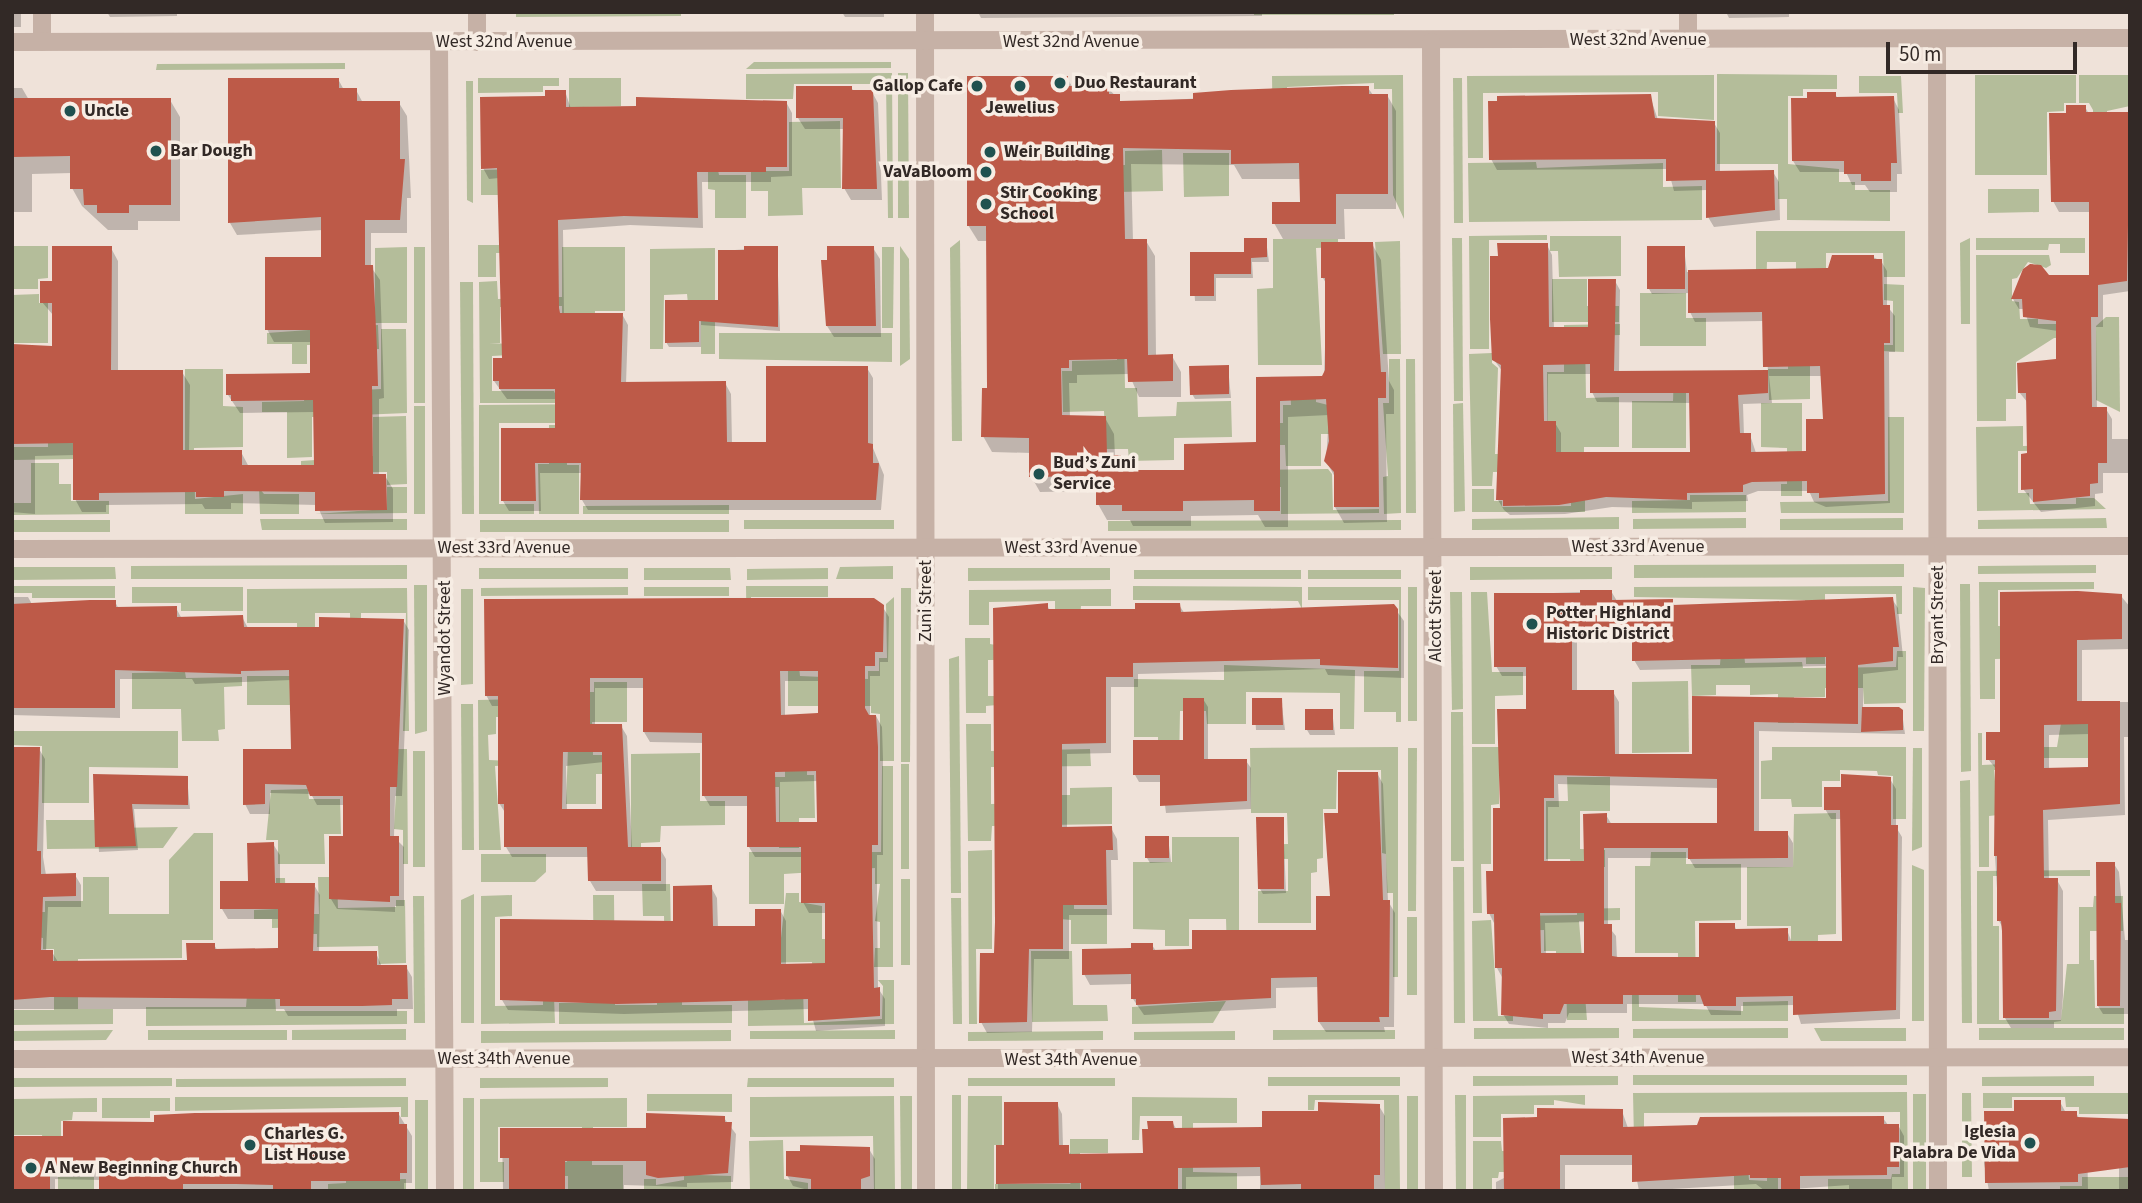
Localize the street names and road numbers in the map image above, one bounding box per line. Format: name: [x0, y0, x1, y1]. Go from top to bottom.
street label: West 32nd Avenue: [1570, 29, 1706, 51]
street label: West 32nd Avenue: [436, 31, 572, 53]
street label: West 32nd Avenue: [1003, 31, 1139, 53]
street label: West 33rd Avenue: [1572, 536, 1704, 558]
street label: West 33rd Avenue: [438, 537, 570, 559]
street label: West 33rd Avenue: [1005, 537, 1137, 559]
street label: Zuni Street: [915, 560, 937, 642]
street label: Bryant Street: [1927, 565, 1949, 665]
street label: Alcott Street: [1425, 570, 1447, 662]
street label: Wyandot Street: [434, 580, 456, 696]
street label: West 34th Avenue: [1572, 1047, 1704, 1069]
street label: West 34th Avenue: [438, 1048, 570, 1070]
street label: West 34th Avenue: [1005, 1049, 1137, 1071]

